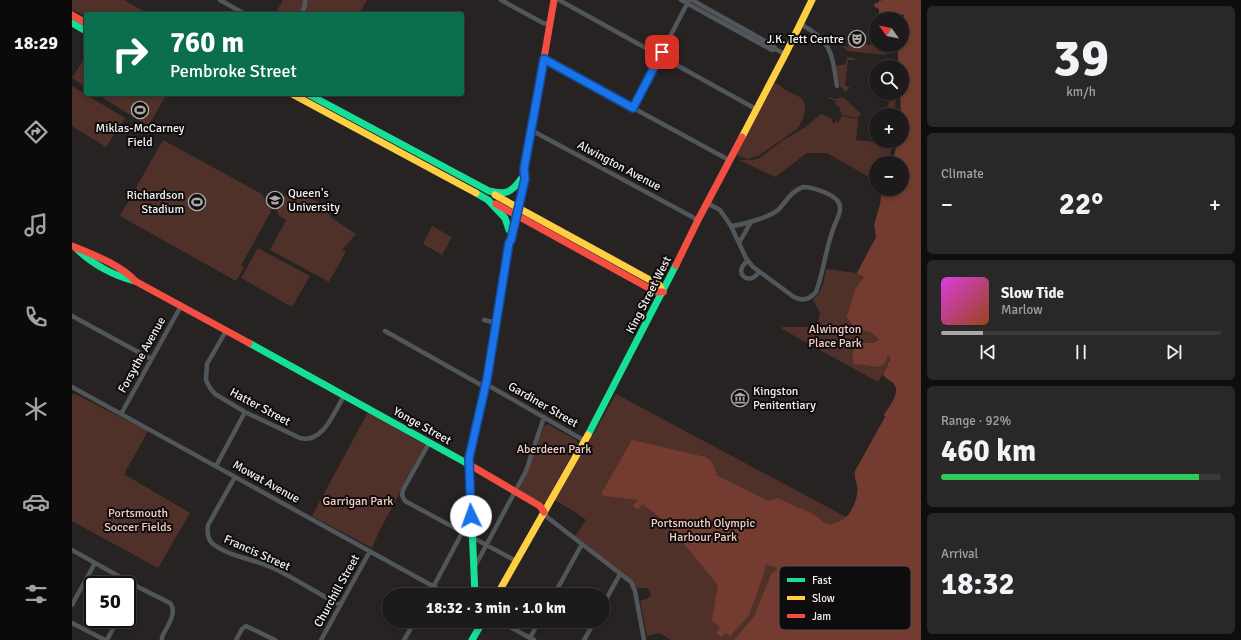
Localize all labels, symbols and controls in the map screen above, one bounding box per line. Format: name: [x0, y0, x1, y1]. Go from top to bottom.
north arrow: [869, 12, 909, 52]
map controls: [869, 12, 909, 196]
text: 760 m: [170, 26, 244, 60]
text: 39: [1053, 26, 1109, 90]
icon: right: [104, 28, 156, 80]
theatre icon: J.K. Tett Centre: [847, 29, 867, 49]
text: 18:29: [14, 32, 58, 54]
place label: J.K. Tett Centre: [767, 32, 844, 47]
pin: [645, 35, 679, 69]
icon: arrive: [651, 41, 673, 63]
text: Pembroke Street: [170, 60, 297, 82]
button: search: [869, 60, 909, 100]
text: km/h: [1066, 84, 1096, 100]
sports icon: Miklas-McCarney Field: [130, 100, 150, 120]
button: +: [869, 108, 909, 148]
icon: directions: [22, 118, 50, 146]
place label: Miklas-McCarney Field: [96, 121, 185, 150]
street label: Alwington Avenue: [575, 138, 663, 194]
button: −: [869, 156, 909, 196]
text: Climate: [941, 166, 984, 182]
place label: Queen's University: [288, 186, 340, 215]
text: 22°: [1059, 186, 1103, 223]
place label: Richardson Stadium: [127, 188, 184, 217]
school or university icon: Queen's University: [265, 190, 285, 210]
text: −: [941, 191, 953, 218]
text: +: [1209, 191, 1221, 218]
sports icon: Richardson Stadium: [187, 192, 207, 212]
icon: music: [22, 211, 50, 239]
street label: King Street West: [623, 254, 675, 336]
text: Slow Tide: [1001, 284, 1064, 302]
text: Marlow: [1001, 302, 1043, 318]
icon: phone: [22, 303, 50, 331]
street label: Forsythe Avenue: [115, 314, 169, 396]
park label: Alwington Place Park: [808, 322, 862, 351]
icon: previous: [977, 341, 999, 363]
icon: pause: [1070, 341, 1092, 363]
icon: next: [1163, 341, 1185, 363]
street label: Gardiner Street: [505, 379, 581, 431]
place label: Kingston Penitentiary: [753, 384, 816, 413]
street label: Hatter Street: [227, 385, 293, 429]
museum icon: Kingston Penitentiary: [730, 388, 750, 408]
icon: climate: [22, 395, 50, 423]
street label: Yonge Street: [390, 404, 454, 448]
text: Range · 92%: [941, 413, 1011, 429]
text: 460 km: [941, 433, 1036, 470]
park label: Aberdeen Park: [517, 442, 591, 457]
street label: Mowat Avenue: [230, 457, 302, 507]
icon: car: [22, 488, 50, 516]
park label: Garrigan Park: [323, 494, 393, 509]
position arrow: [450, 495, 492, 537]
park label: Portsmouth Soccer Fields: [104, 506, 172, 535]
park label: Portsmouth Olympic Harbour Park: [651, 516, 755, 545]
street label: Francis Street: [221, 532, 293, 574]
text: Arrival: [941, 546, 978, 562]
street label: Churchill Street: [311, 552, 363, 630]
legend: [779, 566, 911, 630]
text: 18:32: [941, 566, 1015, 603]
text: Fast: [812, 574, 832, 587]
speed limit sign: 50: [84, 576, 136, 628]
icon: filters: [22, 580, 50, 608]
text: Slow: [812, 592, 835, 605]
text: 18:32 · 3 min · 1.0 km: [426, 599, 566, 617]
text: Jam: [812, 610, 831, 623]

